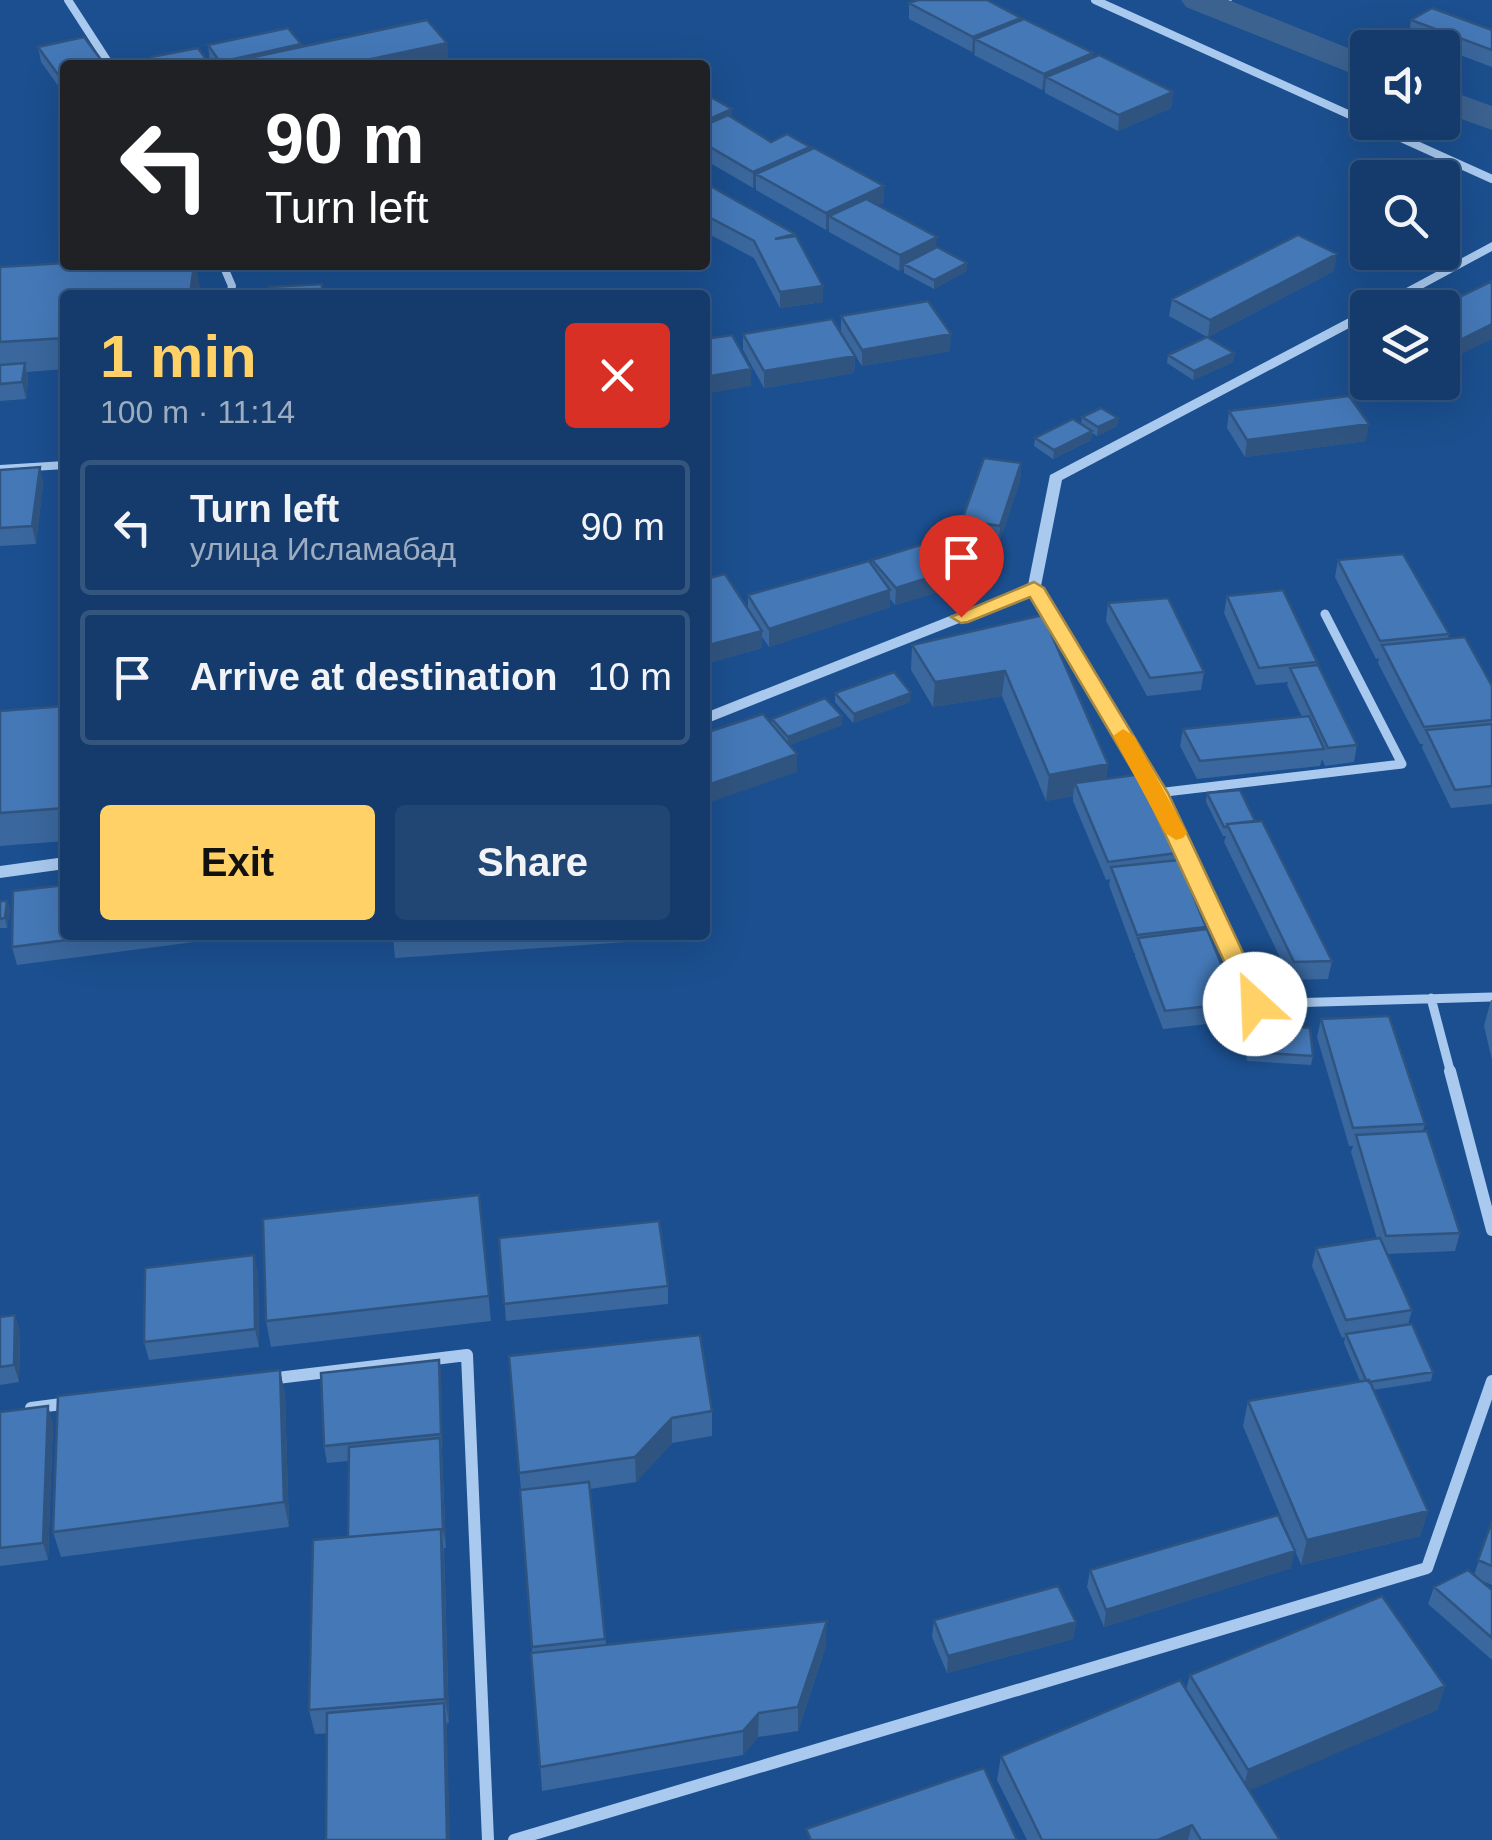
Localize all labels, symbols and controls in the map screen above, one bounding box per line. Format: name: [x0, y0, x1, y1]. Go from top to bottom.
map controls: [1350, 30, 1460, 400]
button: sound: [1350, 30, 1460, 140]
icon: left: [100, 100, 230, 230]
text: 90 m: [265, 100, 425, 178]
button: search: [1350, 160, 1460, 270]
text: Turn left: [265, 182, 428, 233]
button: layers: [1350, 290, 1460, 400]
text: 1 min: [100, 323, 257, 390]
button: close: [565, 323, 670, 428]
text: 100 m · 11:14: [100, 394, 295, 430]
text: Turn left: [190, 488, 339, 530]
icon: left: [105, 500, 160, 555]
text: 90 m: [581, 506, 665, 548]
pin: [919, 515, 1004, 618]
icon: arrive: [934, 530, 989, 585]
text: улица Исламабад: [190, 531, 456, 567]
icon: arrive: [105, 650, 160, 705]
text: Arrive at destination: [190, 656, 557, 698]
text: 10 m: [587, 656, 672, 698]
button: Exit: [100, 805, 375, 920]
button: Share: [395, 805, 670, 920]
position arrow: [1203, 952, 1307, 1056]

